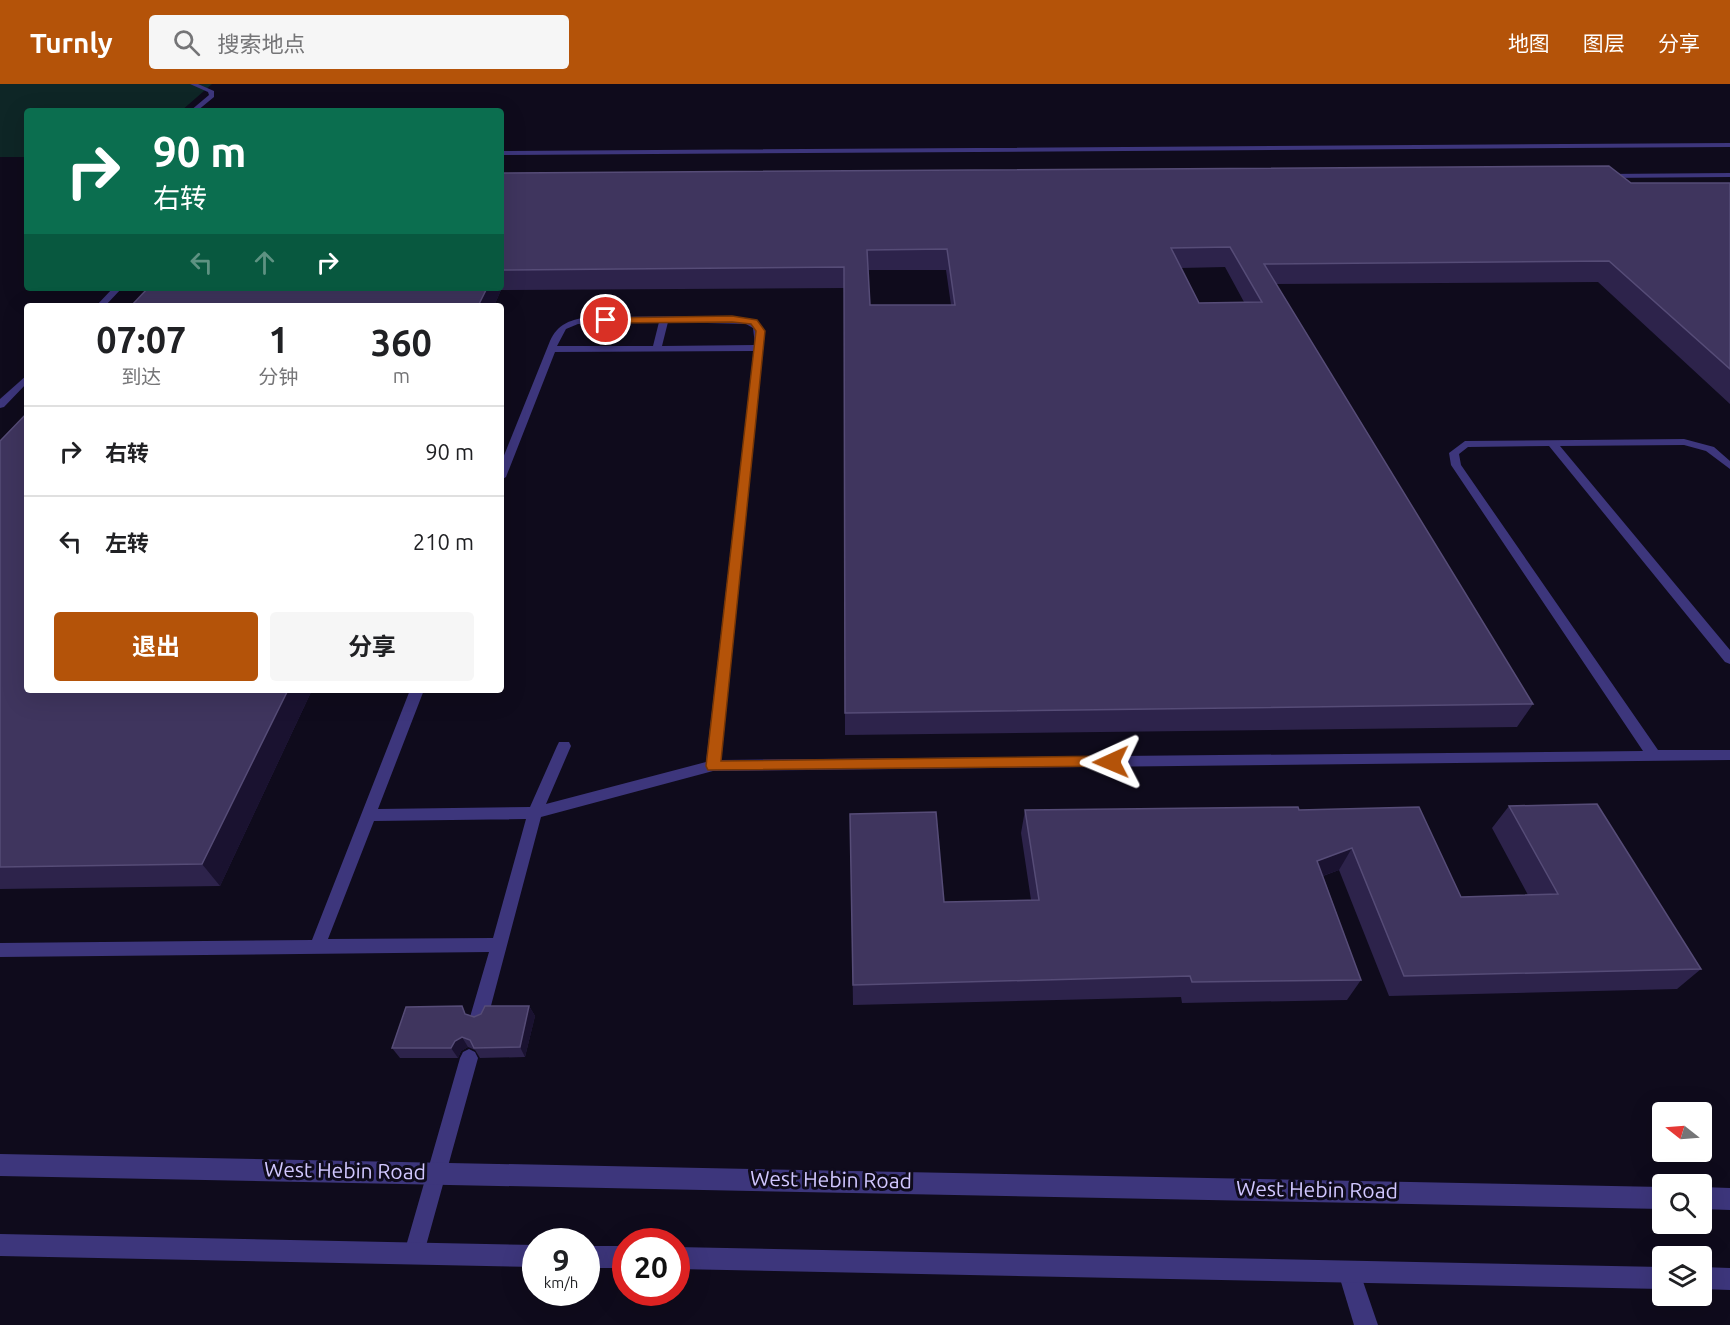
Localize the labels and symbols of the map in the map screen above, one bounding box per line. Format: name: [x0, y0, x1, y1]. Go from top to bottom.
pin: [580, 294, 631, 345]
position arrow: [1079, 730, 1143, 794]
north arrow: [1652, 1102, 1712, 1162]
street label: West Hebin Road: [264, 1157, 426, 1183]
street label: West Hebin Road: [750, 1166, 912, 1192]
street label: West Hebin Road: [1236, 1176, 1398, 1202]
speed limit sign: 20: [612, 1228, 690, 1306]

